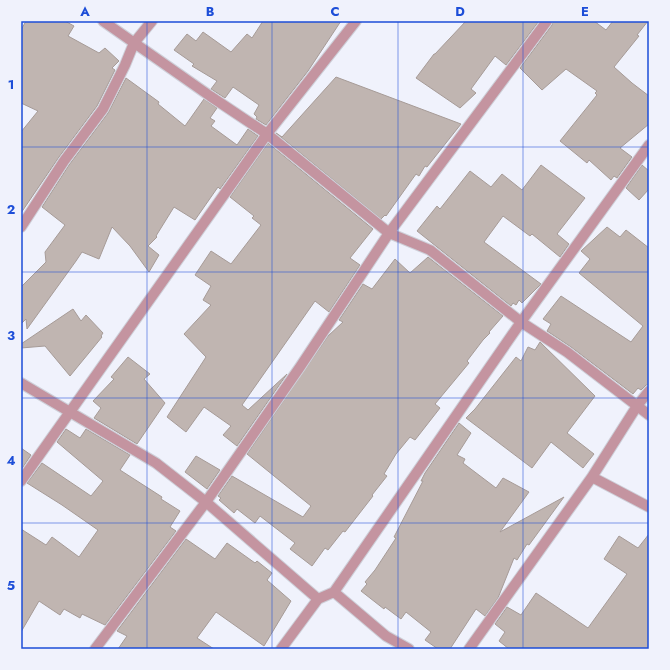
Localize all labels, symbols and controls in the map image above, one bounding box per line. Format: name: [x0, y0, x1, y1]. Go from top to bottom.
text: A: [79, 2, 90, 21]
text: B: [206, 2, 215, 21]
text: C: [330, 2, 340, 21]
text: D: [455, 2, 465, 21]
text: E: [581, 2, 589, 21]
text: 1: [8, 75, 14, 94]
text: 2: [7, 200, 15, 219]
text: 3: [7, 326, 15, 345]
text: 4: [6, 451, 16, 470]
text: 5: [7, 576, 15, 595]

